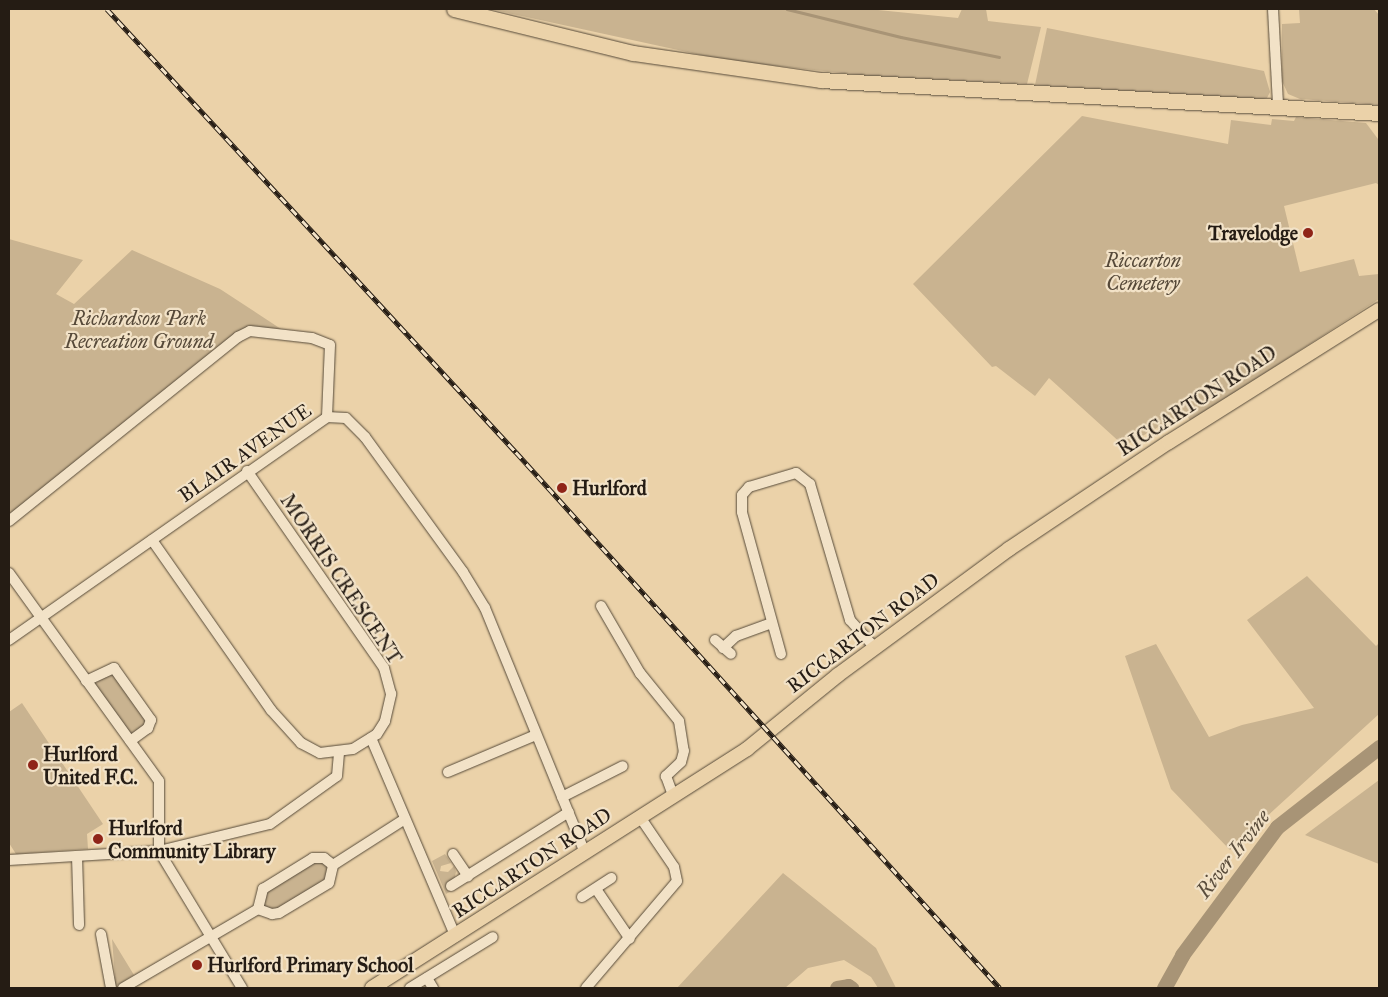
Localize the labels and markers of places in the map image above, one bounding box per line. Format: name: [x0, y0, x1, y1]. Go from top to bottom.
place label: Travelodge: [1208, 221, 1298, 245]
marker: Travelodge: [1302, 227, 1314, 239]
place label: Hurlford: [572, 476, 647, 500]
marker: Hurlford: [556, 482, 568, 494]
place label: Hurlford United F.C.: [43, 742, 138, 789]
marker: Hurlford United F.C.: [27, 759, 39, 771]
place label: Hurlford Community Library: [108, 816, 276, 863]
marker: Hurlford Community Library: [92, 833, 104, 845]
place label: Hurlford Primary School: [207, 953, 414, 977]
marker: Hurlford Primary School: [191, 959, 203, 971]

